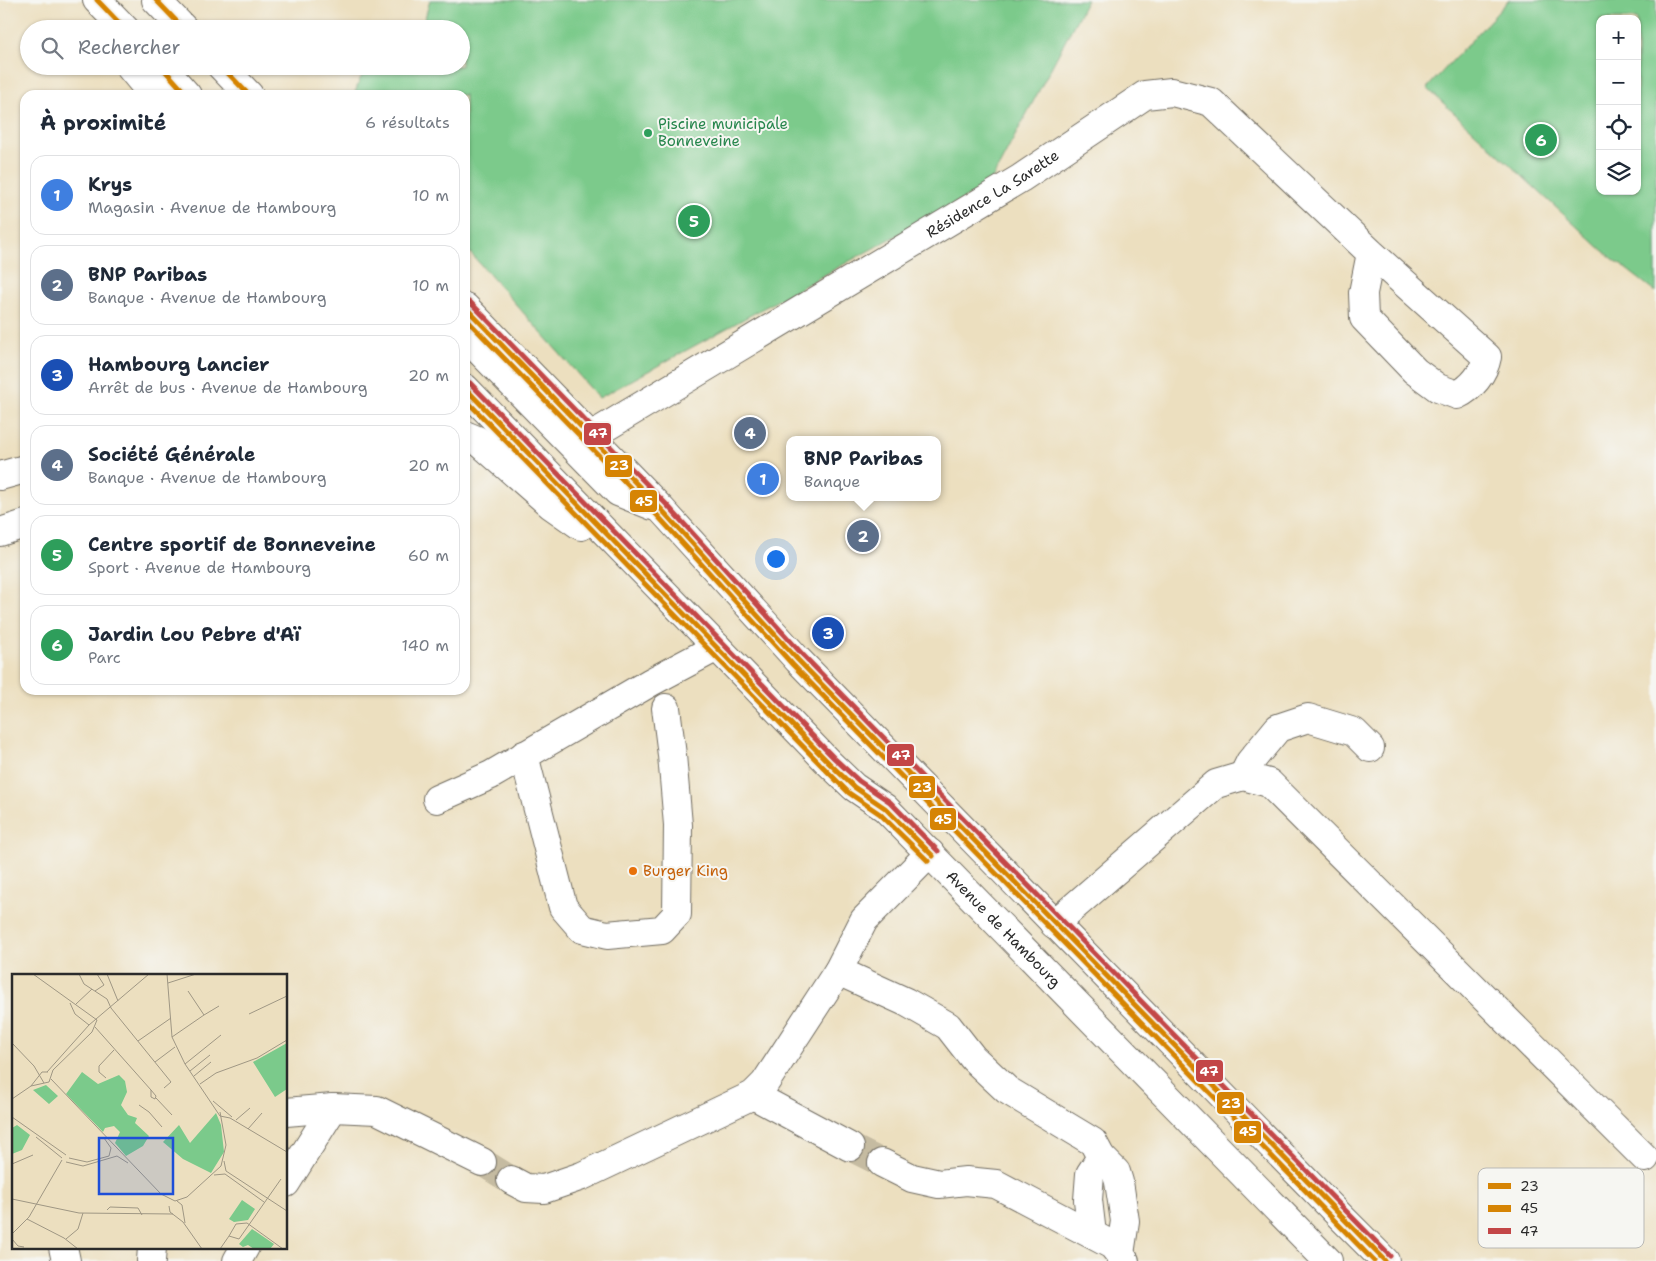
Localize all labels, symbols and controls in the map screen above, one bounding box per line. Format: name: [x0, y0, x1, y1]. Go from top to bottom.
map controls: [1596, 15, 1641, 195]
button: +: [1596, 15, 1641, 60]
search box: [20, 20, 470, 75]
icon: search: [38, 34, 66, 62]
text: Rechercher: [78, 35, 181, 60]
button: −: [1596, 60, 1641, 105]
button: locate: [1596, 105, 1641, 150]
text: À proximité: [40, 109, 166, 137]
text: 6 résultats: [365, 112, 450, 133]
place label: Piscine municipale Bonneveine: [658, 114, 788, 151]
pin: 6: [1525, 121, 1557, 159]
marker: Piscine municipale Bonneveine: [642, 127, 654, 139]
street label: Résidence La Sarette: [923, 145, 1063, 242]
button: layers: [1596, 150, 1641, 195]
text: Krys: [88, 172, 132, 197]
text: 1: [53, 185, 61, 206]
text: 10 m: [412, 185, 449, 206]
text: Magasin · Avenue de Hambourg: [88, 197, 336, 218]
pin: 5: [678, 202, 710, 240]
text: BNP Paribas: [88, 262, 207, 287]
text: 2: [51, 275, 63, 296]
text: 10 m: [412, 275, 449, 296]
text: Banque · Avenue de Hambourg: [88, 287, 326, 308]
text: Hambourg Lancier: [88, 352, 269, 377]
text: 3: [51, 365, 63, 386]
text: 20 m: [408, 365, 449, 386]
text: Arrêt de bus · Avenue de Hambourg: [88, 377, 367, 398]
pin: 4: [734, 414, 766, 452]
line badge: 47: [583, 422, 612, 446]
text: 47: [588, 424, 608, 442]
popup: [786, 436, 941, 501]
text: Société Générale: [88, 442, 255, 467]
text: BNP Paribas: [804, 446, 923, 471]
line badge: 23: [604, 454, 633, 478]
text: 4: [51, 455, 63, 476]
text: 20 m: [408, 455, 449, 476]
text: 23: [609, 456, 629, 474]
pin: 1: [747, 460, 779, 498]
text: Banque · Avenue de Hambourg: [88, 467, 326, 488]
text: Banque: [804, 471, 860, 492]
line badge: 45: [629, 489, 658, 513]
text: 45: [635, 492, 653, 510]
pin: 2: [847, 517, 879, 555]
text: Centre sportif de Bonneveine: [88, 532, 376, 557]
text: 5: [52, 545, 62, 566]
text: 60 m: [408, 545, 449, 566]
your location: [763, 546, 789, 572]
text: Sport · Avenue de Hambourg: [88, 557, 311, 578]
pin: 3: [812, 614, 844, 652]
text: Jardin Lou Pebre d'Aï: [88, 622, 300, 647]
text: 6: [51, 635, 63, 656]
text: 140 m: [402, 635, 449, 656]
text: Parc: [88, 647, 121, 668]
line badge: 47: [886, 743, 915, 767]
text: 47: [891, 746, 911, 764]
line badge: 23: [908, 775, 936, 799]
text: 23: [912, 778, 932, 796]
line badge: 45: [929, 807, 957, 831]
text: 45: [934, 810, 952, 828]
place label: Burger King: [643, 861, 728, 881]
marker: Burger King: [627, 865, 639, 877]
street label: Avenue de Hambourg: [942, 866, 1065, 992]
inset map: [12, 974, 288, 1248]
line badge: 47: [1195, 1059, 1224, 1083]
text: 47: [1199, 1062, 1219, 1080]
line badge: 23: [1216, 1091, 1245, 1115]
text: 23: [1221, 1094, 1241, 1112]
line badge: 45: [1233, 1120, 1262, 1144]
text: 45: [1239, 1122, 1257, 1140]
legend: [1478, 1168, 1644, 1248]
text: 23: [1520, 1177, 1539, 1195]
text: 45: [1520, 1199, 1538, 1217]
text: 47: [1520, 1222, 1539, 1240]

